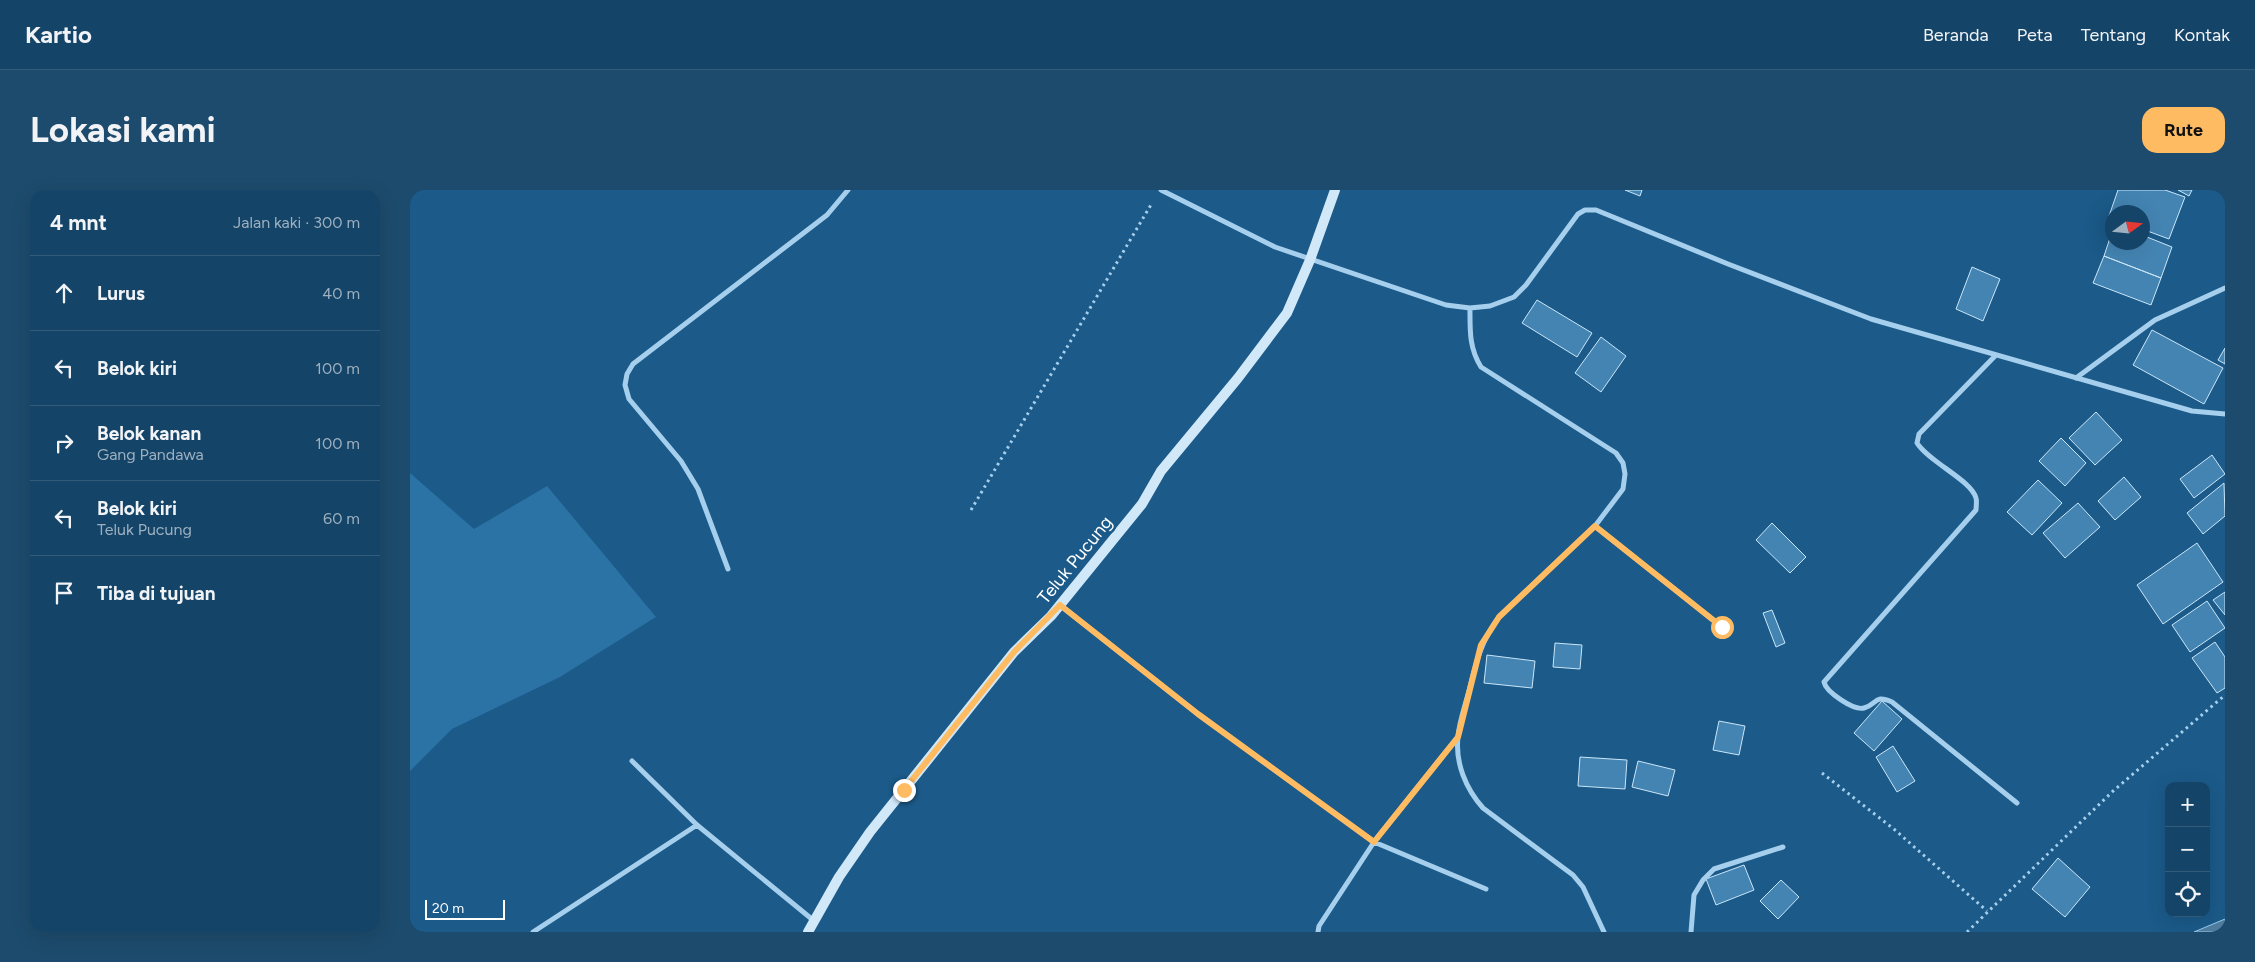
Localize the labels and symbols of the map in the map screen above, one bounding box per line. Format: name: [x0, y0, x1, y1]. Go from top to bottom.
north arrow: [2105, 205, 2150, 250]
street label: Teluk Pucung: [1033, 512, 1117, 608]
route start: [1711, 616, 1734, 639]
route end: [893, 779, 916, 802]
scale bar: [425, 897, 505, 920]

